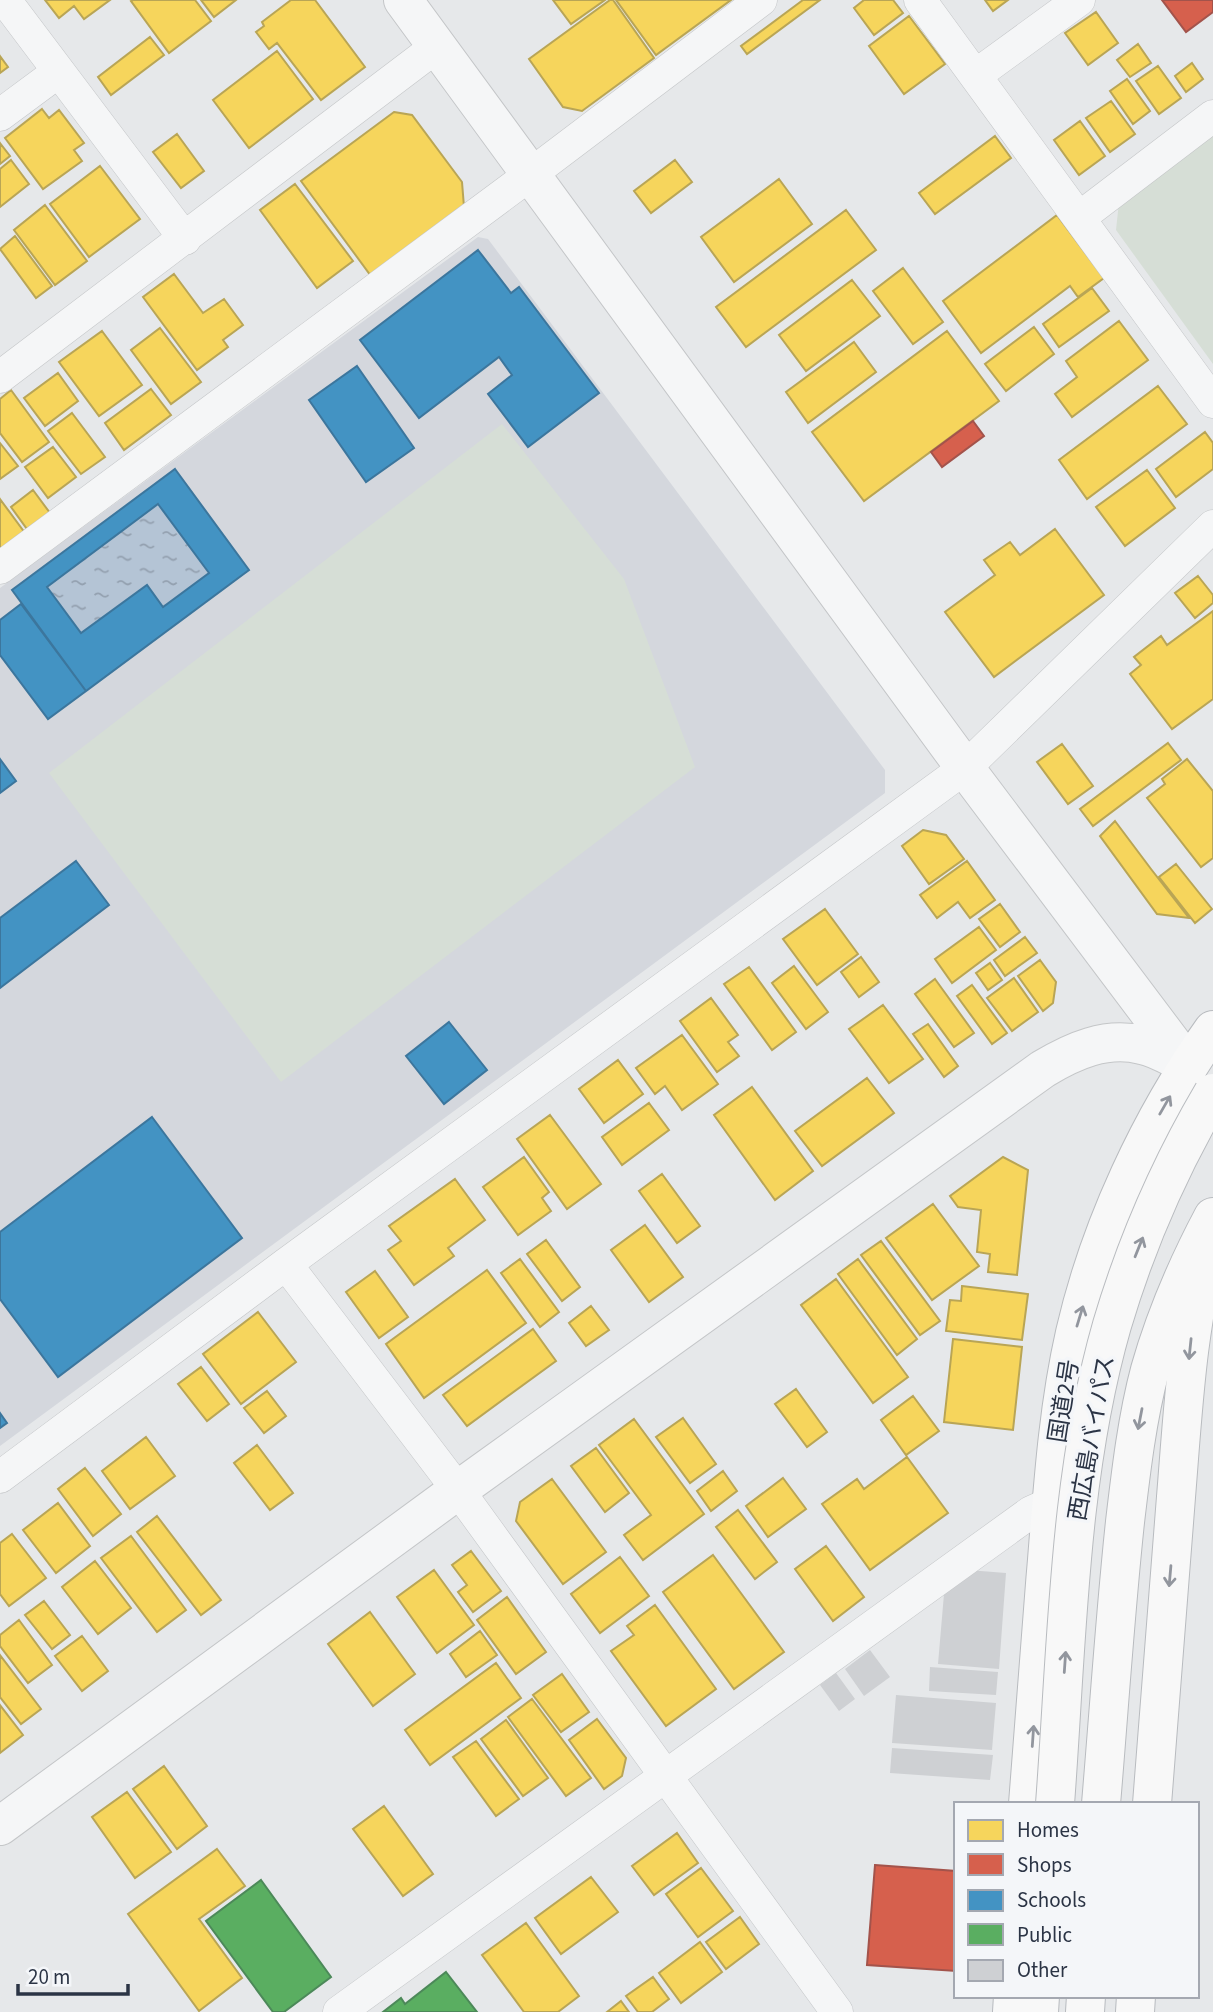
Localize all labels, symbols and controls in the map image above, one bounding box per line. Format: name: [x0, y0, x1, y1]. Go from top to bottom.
one-way arrow: [1158, 1096, 1172, 1116]
one-way arrow: [1133, 1237, 1146, 1258]
one-way arrow: [1075, 1305, 1088, 1327]
one-way arrow: [1184, 1337, 1197, 1360]
street label: 西広島バイパス: [1060, 1352, 1124, 1524]
street label: 国道2号: [1040, 1357, 1088, 1445]
one-way arrow: [1132, 1407, 1146, 1430]
one-way arrow: [1163, 1564, 1176, 1587]
one-way arrow: [1059, 1652, 1072, 1674]
one-way arrow: [1027, 1725, 1040, 1747]
legend: [954, 1802, 1199, 1998]
text: Homes: [1017, 1815, 1079, 1845]
text: Shops: [1017, 1850, 1072, 1880]
text: Schools: [1017, 1885, 1086, 1915]
text: Public: [1017, 1920, 1072, 1950]
scale bar: [18, 1952, 128, 1996]
text: Other: [1017, 1955, 1068, 1985]
text: 20 m: [28, 1962, 70, 1992]

